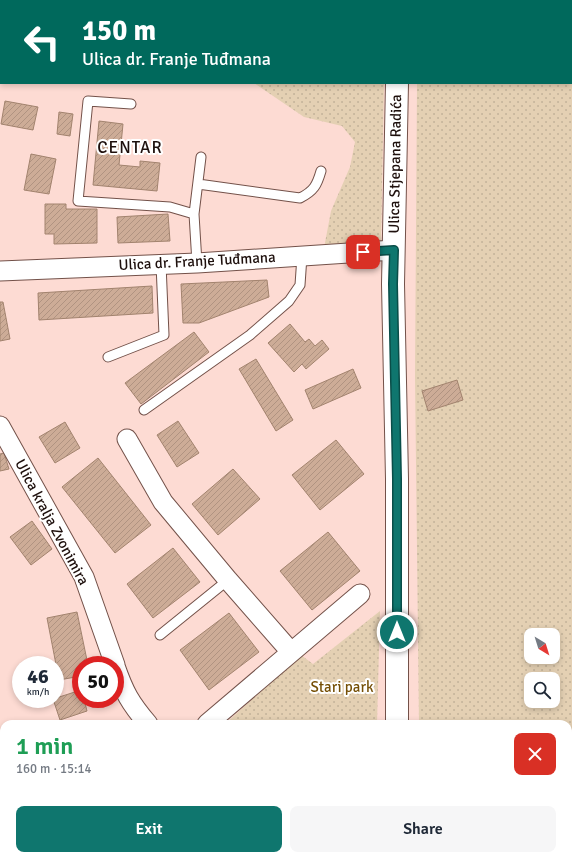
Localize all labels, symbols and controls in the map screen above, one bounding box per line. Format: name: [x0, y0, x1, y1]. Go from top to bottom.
text: 150 m: [82, 14, 156, 48]
icon: left: [16, 16, 68, 68]
text: Ulica dr. Franje Tuđmana: [82, 48, 271, 70]
street label: Ulica Stjepana Radića: [385, 94, 405, 234]
district label: CENTAR: [97, 137, 163, 158]
pin: [346, 235, 380, 269]
icon: arrive: [352, 241, 374, 263]
street label: Ulica dr. Franje Tuđmana: [118, 248, 276, 274]
street label: Ulica kralja Zvonimira: [11, 456, 93, 588]
position arrow: [376, 611, 418, 653]
north arrow: [524, 628, 560, 664]
map controls: [524, 628, 560, 708]
speed limit sign: 50: [72, 656, 124, 708]
text: 46: [27, 664, 49, 689]
button: search: [524, 672, 560, 708]
park label: Stari park: [311, 678, 374, 696]
text: km/h: [27, 686, 49, 698]
text: 1 min: [16, 731, 73, 761]
button: close: [514, 733, 556, 775]
text: 160 m · 15:14: [16, 761, 92, 777]
button: Exit: [16, 806, 282, 852]
button: Share: [290, 806, 556, 852]

